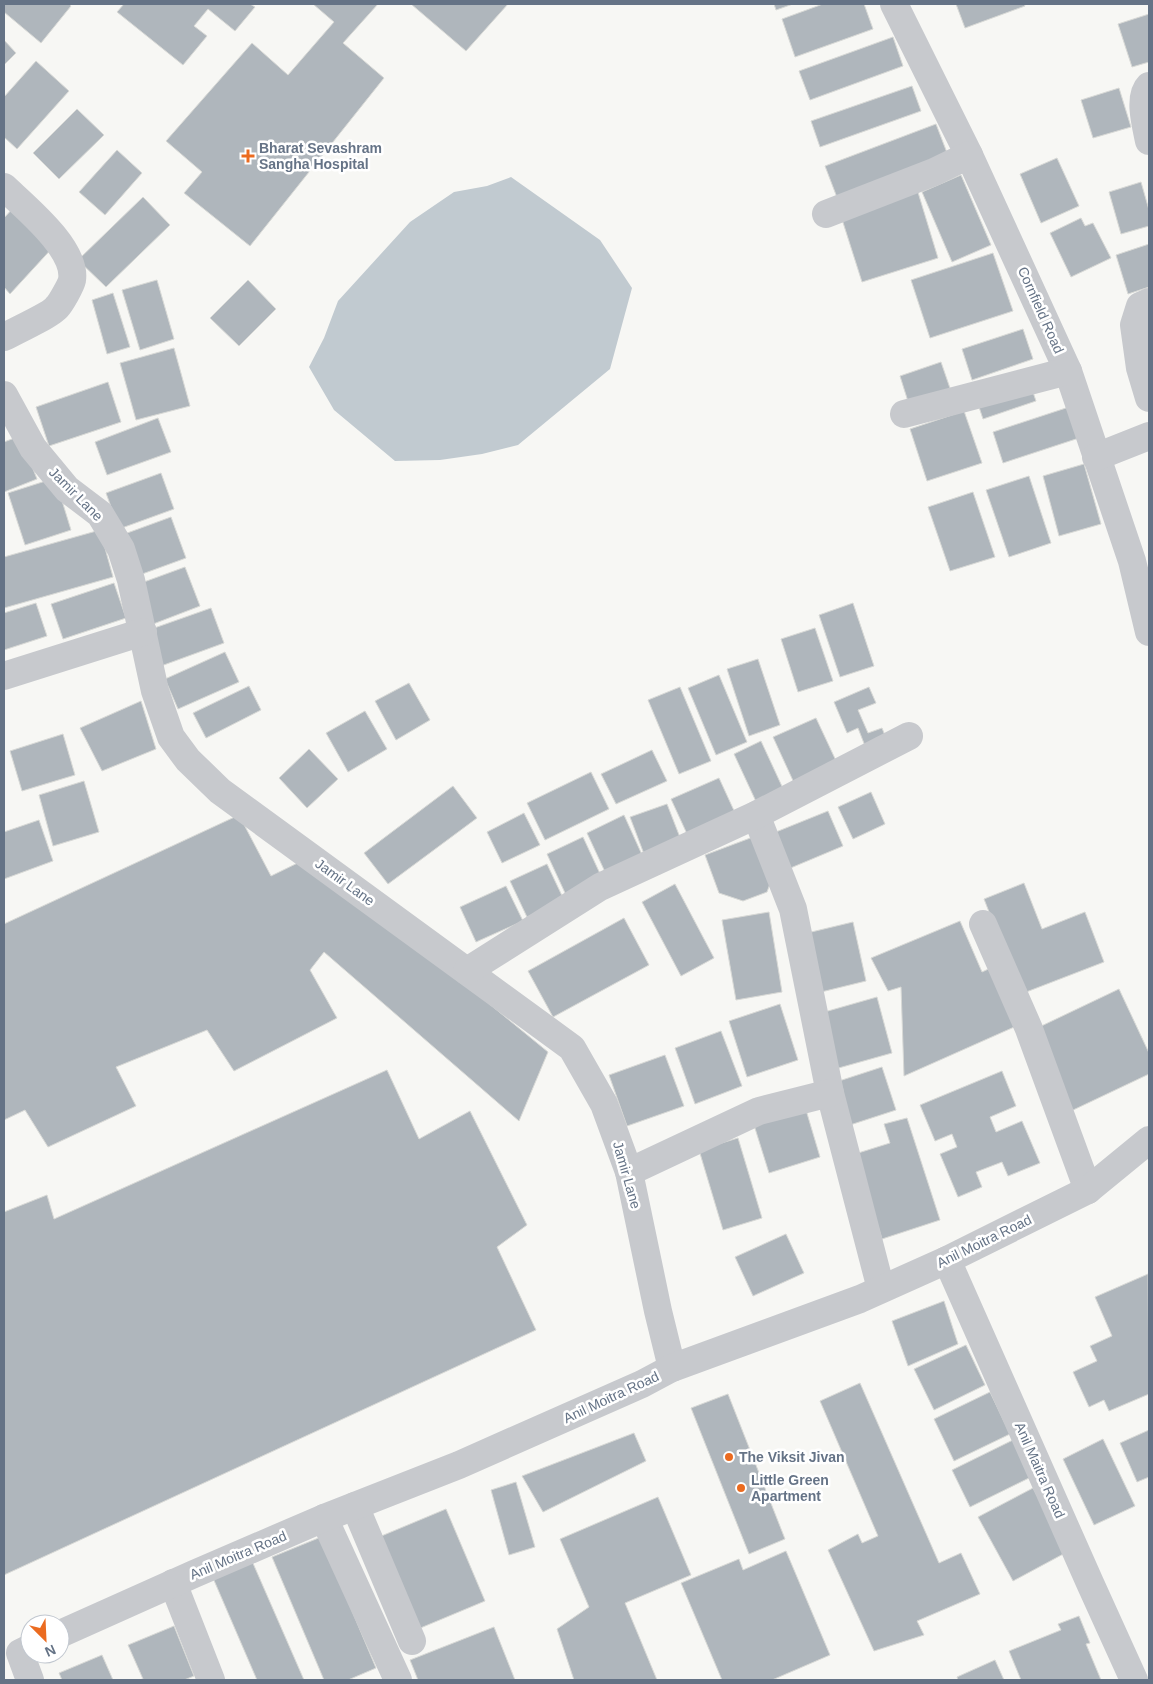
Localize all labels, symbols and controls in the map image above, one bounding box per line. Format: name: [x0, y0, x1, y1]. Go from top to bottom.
place label: Bharat Sevashram Sangha Hospital: [259, 140, 382, 172]
marker: Bharat Sevashram Sangha Hospital: [241, 149, 255, 163]
street label: Cornfield Road: [1015, 264, 1067, 356]
street label: Jamir Lane: [46, 464, 106, 524]
street label: Jamir Lane: [312, 855, 378, 909]
street label: Jamir Lane: [610, 1140, 644, 1211]
street label: Anil Moitra Road: [934, 1211, 1034, 1271]
street label: Anil Moitra Road: [561, 1368, 661, 1426]
street label: Anil Maitra Road: [1012, 1419, 1068, 1521]
place label: The Viksit Jivan: [739, 1449, 845, 1465]
marker: The Viksit Jivan: [723, 1451, 735, 1463]
place label: Little Green Apartment: [751, 1472, 829, 1504]
marker: Little Green Apartment: [735, 1482, 747, 1494]
street label: Anil Moitra Road: [187, 1527, 289, 1583]
north arrow: [20, 1614, 70, 1664]
text: N: [42, 1642, 58, 1660]

